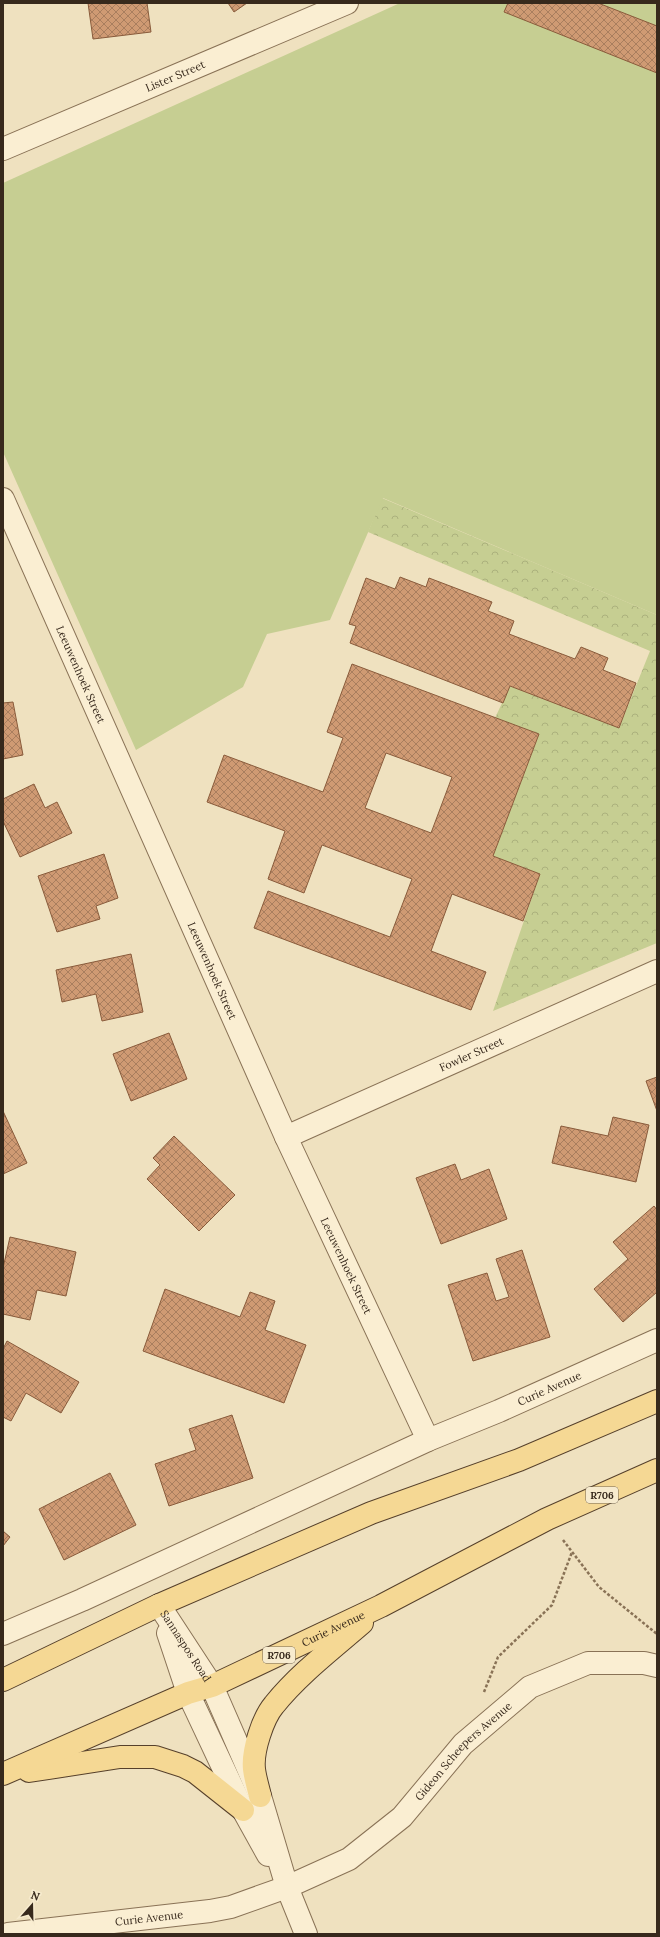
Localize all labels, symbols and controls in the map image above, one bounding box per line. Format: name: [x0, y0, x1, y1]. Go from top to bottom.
street label: Lister Street: [143, 57, 208, 95]
street label: Leeuwenhoek Street: [53, 624, 109, 726]
street label: Leeuwenhoek Street: [185, 920, 240, 1022]
street label: Fowler Street: [437, 1033, 506, 1075]
street label: Leeuwenhoek Street: [318, 1215, 375, 1317]
street label: Curie Avenue: [515, 1368, 583, 1409]
road number: R706: [586, 1487, 618, 1503]
street label: Sannaspos Road: [157, 1608, 215, 1685]
street label: Curie Avenue: [299, 1608, 367, 1650]
road number: R706: [263, 1647, 295, 1663]
street label: Gideon Scheepers Avenue: [412, 1699, 515, 1803]
north arrow: [12, 1885, 52, 1925]
text: N: [29, 1888, 42, 1904]
street label: Curie Avenue: [114, 1907, 184, 1929]

